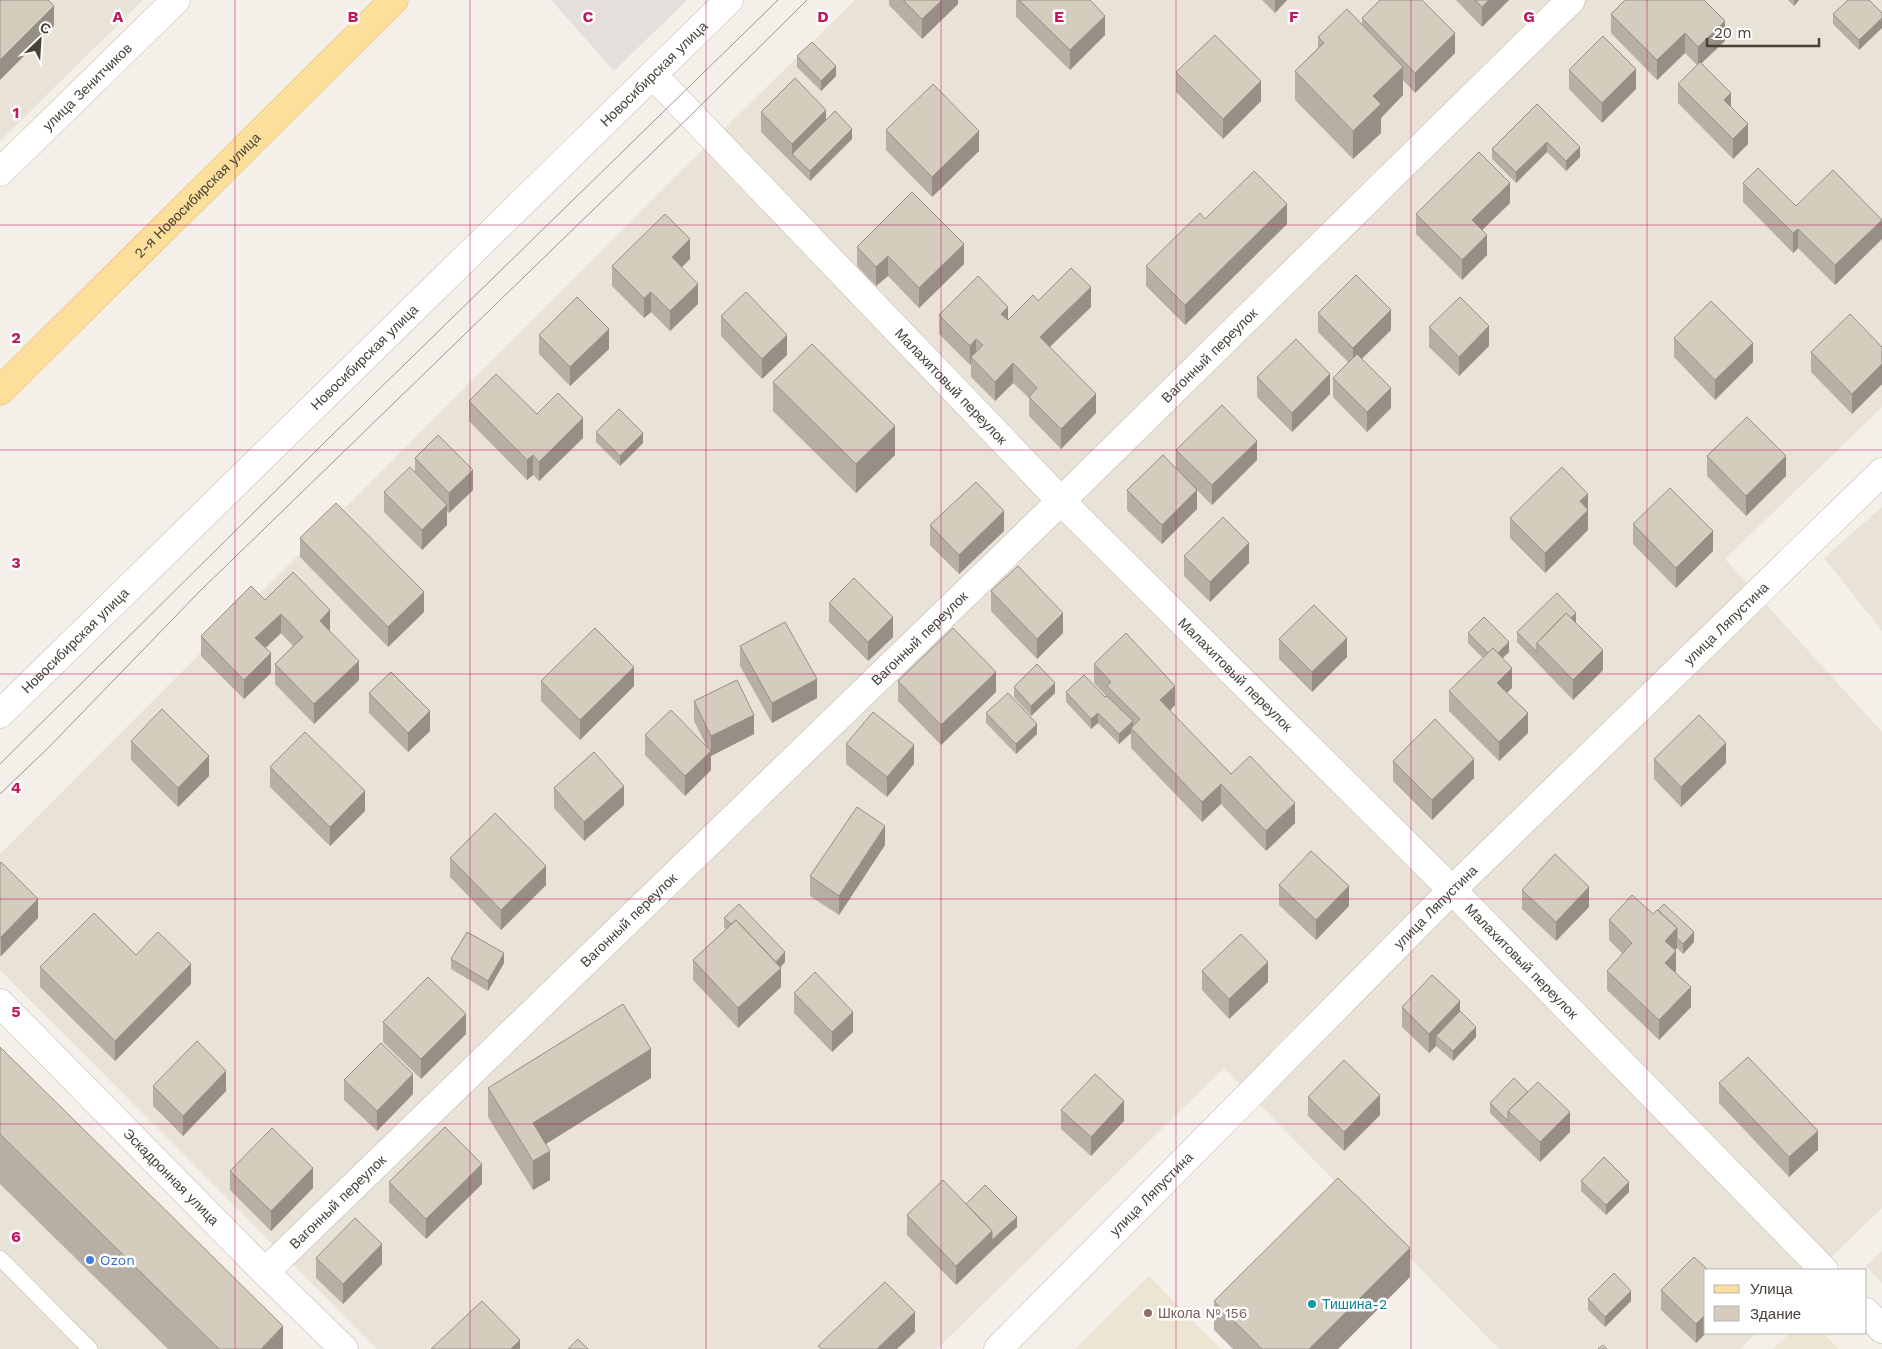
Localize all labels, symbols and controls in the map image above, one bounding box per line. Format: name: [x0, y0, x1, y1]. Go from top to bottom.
text: A: [113, 7, 124, 26]
text: B: [348, 7, 359, 26]
text: C: [583, 7, 594, 26]
text: D: [817, 7, 829, 26]
text: E: [1054, 7, 1064, 26]
text: F: [1289, 7, 1299, 26]
text: G: [1523, 7, 1535, 26]
north arrow: [15, 15, 65, 65]
scale bar: [1707, 15, 1820, 47]
street label: Новосибирская улица: [597, 18, 711, 130]
text: С: [38, 19, 53, 38]
text: 20 m: [1714, 24, 1752, 42]
street label: улица Зенитчиков: [39, 40, 135, 134]
text: 1: [13, 103, 19, 122]
street label: 2-я Новосибирская улица: [131, 129, 264, 261]
street label: Новосибирская улица: [307, 301, 421, 413]
street label: Вагонный переулок: [1158, 304, 1261, 406]
street label: Малахитовый переулок: [892, 325, 1011, 448]
text: 2: [11, 328, 21, 347]
text: 3: [11, 553, 21, 572]
street label: улица Ляпустина: [1681, 579, 1772, 668]
street label: Новосибирская улица: [18, 584, 132, 696]
street label: Вагонный переулок: [868, 587, 971, 688]
street label: Малахитовый переулок: [1175, 614, 1296, 735]
text: 4: [11, 778, 21, 797]
street label: улица Ляпустина: [1391, 862, 1481, 952]
street label: Вагонный переулок: [577, 869, 681, 970]
street label: Малахитовый переулок: [1462, 900, 1582, 1023]
text: 5: [11, 1002, 21, 1021]
street label: Эскадронная улица: [120, 1125, 222, 1229]
street label: улица Ляпустина: [1106, 1149, 1196, 1239]
street label: Вагонный переулок: [286, 1151, 390, 1252]
text: 6: [11, 1227, 21, 1246]
place label: Ozon: [100, 1252, 135, 1268]
marker: Ozon: [84, 1254, 96, 1266]
legend: [1704, 1269, 1867, 1334]
text: Улица: [1750, 1280, 1793, 1298]
place label: Тишина-2: [1322, 1296, 1387, 1312]
marker: Тишина-2: [1306, 1298, 1318, 1310]
place label: Школа № 156: [1158, 1305, 1247, 1321]
text: Здание: [1750, 1305, 1801, 1323]
marker: Школа № 156: [1142, 1307, 1154, 1319]

